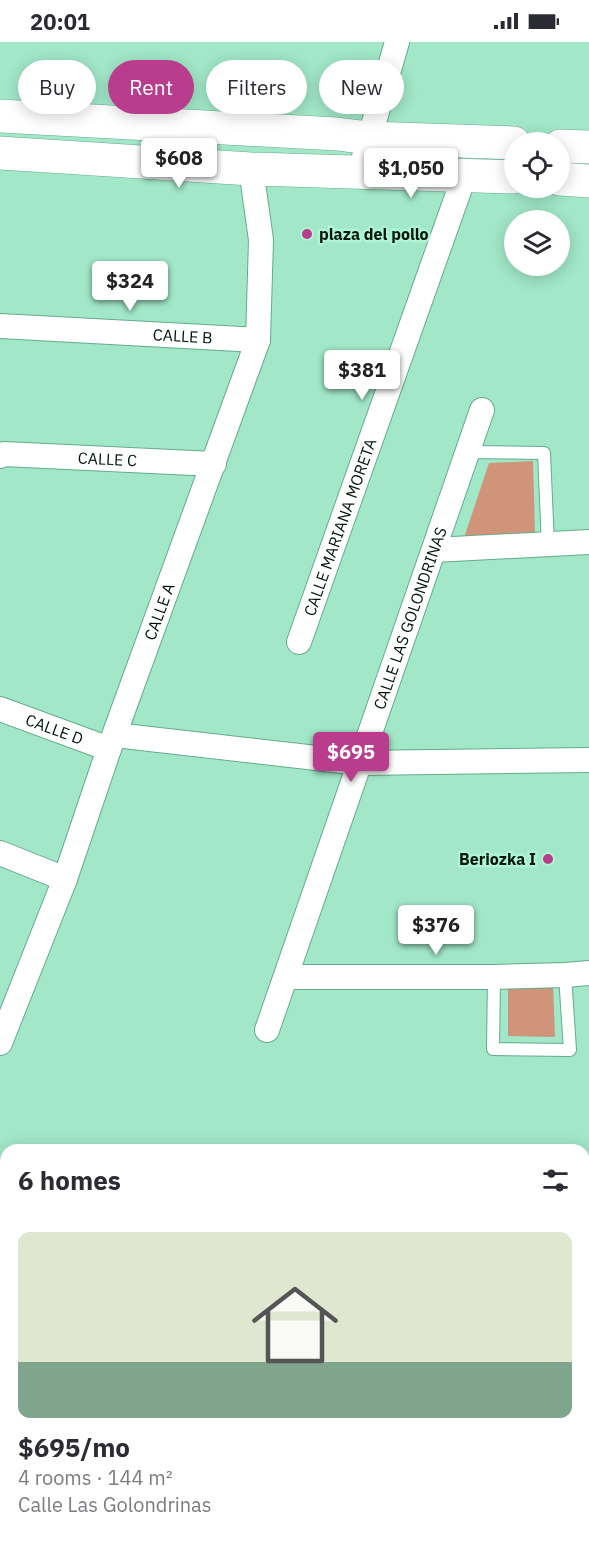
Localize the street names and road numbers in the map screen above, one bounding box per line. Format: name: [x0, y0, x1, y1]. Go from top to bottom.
street label: CALLE B: [152, 324, 213, 348]
street label: CALLE MARIANA MORETA: [299, 435, 381, 619]
street label: CALLE C: [77, 448, 138, 470]
street label: CALLE LAS GOLONDRINAS: [369, 524, 451, 712]
street label: CALLE A: [139, 580, 179, 643]
street label: CALLE D: [23, 709, 86, 749]

